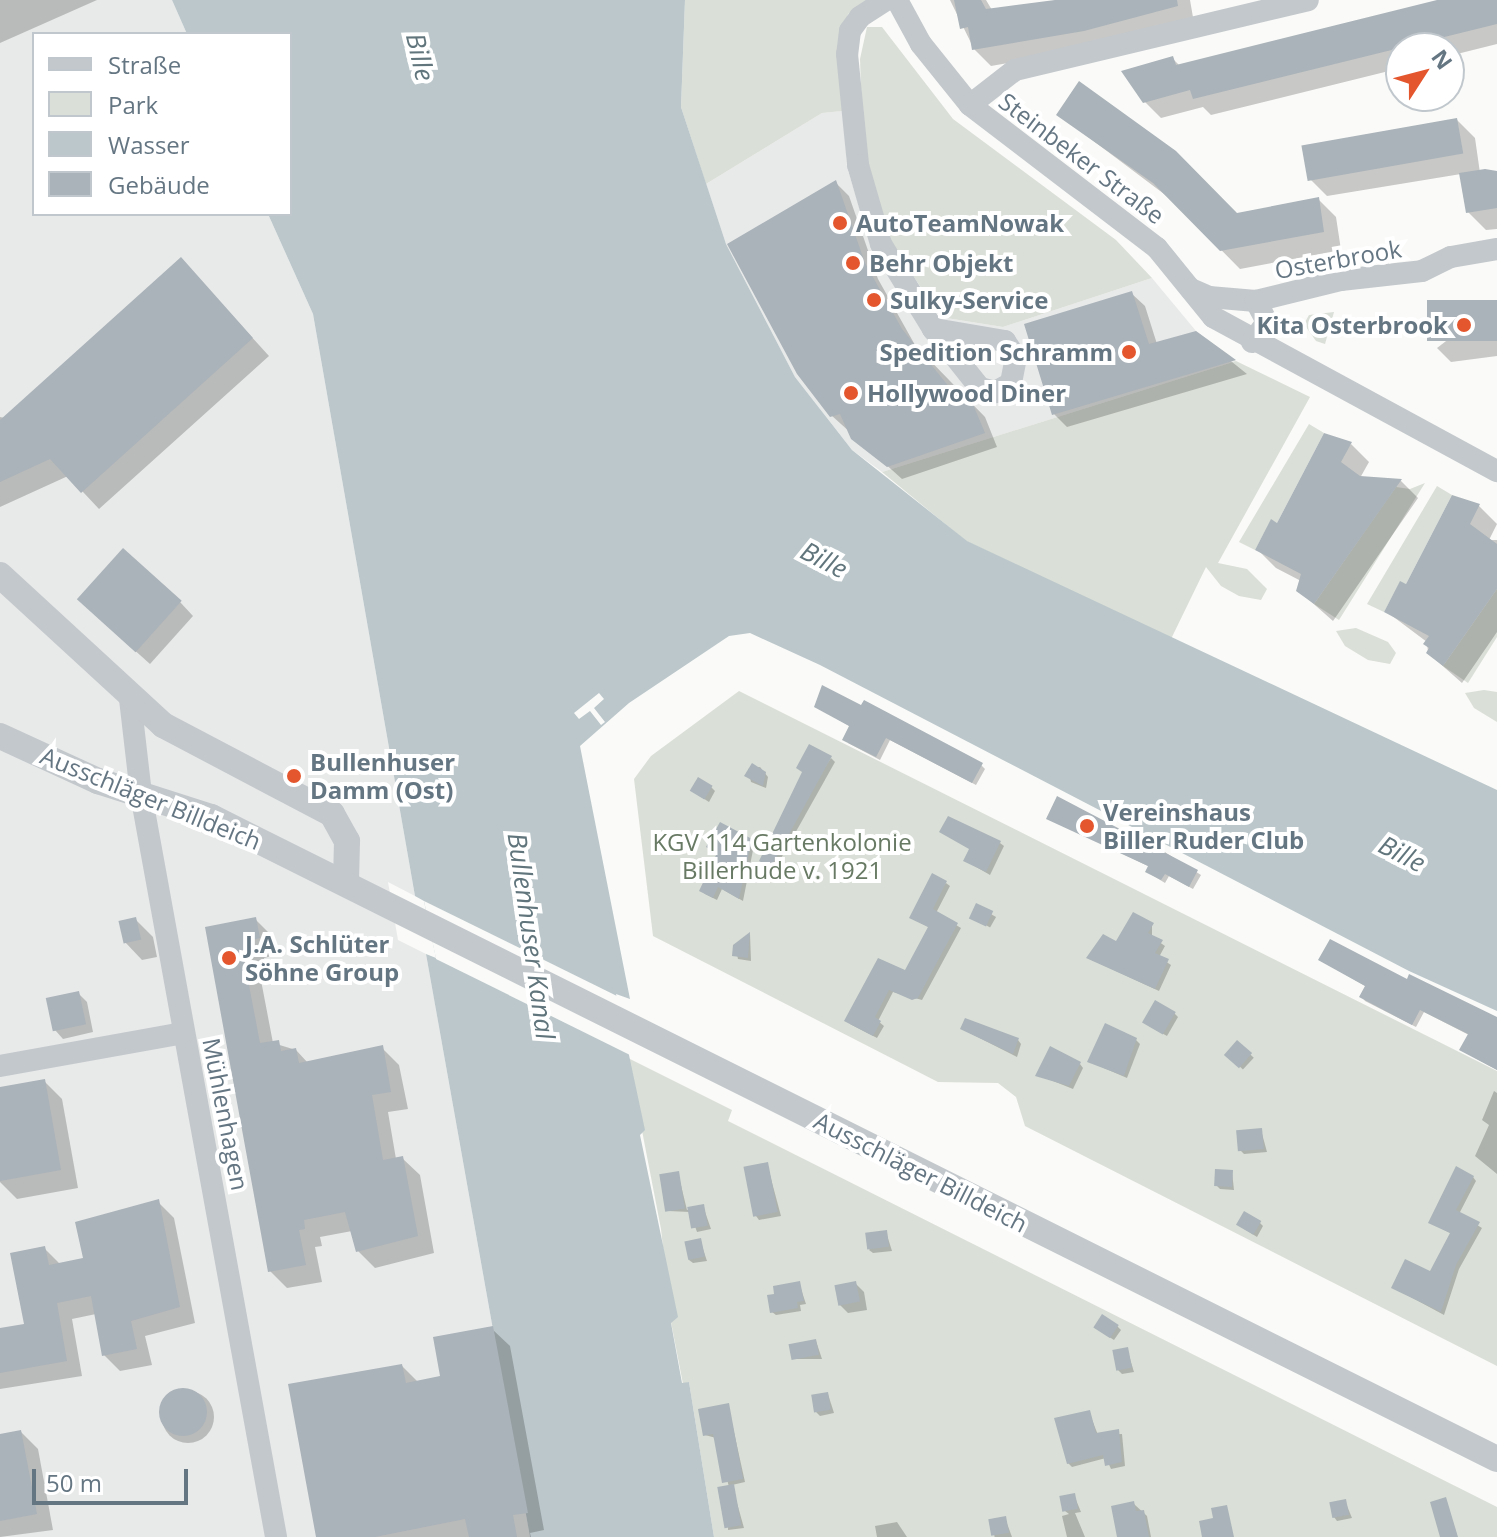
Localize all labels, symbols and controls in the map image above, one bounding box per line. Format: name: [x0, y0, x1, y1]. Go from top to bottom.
water label: Bille: [399, 30, 441, 84]
legend: [32, 32, 292, 216]
north arrow: [1385, 32, 1465, 112]
text: N: [1425, 43, 1460, 75]
text: Straße: [108, 48, 181, 81]
street label: Steinbeker Straße: [994, 86, 1170, 230]
text: Park: [108, 88, 158, 121]
text: Wasser: [108, 128, 190, 161]
text: Gebäude: [108, 168, 210, 201]
place label: AutoTeamNowak: [856, 209, 1064, 237]
marker: AutoTeamNowak: [831, 214, 849, 232]
street label: Osterbrook: [1273, 234, 1403, 284]
place label: Behr Objekt: [869, 249, 1013, 277]
marker: Behr Objekt: [844, 254, 862, 272]
place label: Sulky-Service: [890, 286, 1048, 314]
marker: Sulky-Service: [865, 291, 883, 309]
place label: Kita Osterbrook: [1256, 311, 1448, 339]
marker: Kita Osterbrook: [1455, 316, 1473, 334]
place label: Spedition Schramm: [879, 338, 1113, 366]
marker: Spedition Schramm: [1120, 343, 1138, 361]
place label: Hollywood Diner: [867, 379, 1066, 407]
marker: Hollywood Diner: [842, 384, 860, 402]
water label: Bille: [795, 535, 853, 585]
street label: Ausschläger Billdeich: [37, 741, 265, 855]
place label: Bullenhuser Damm (Ost): [310, 748, 455, 804]
marker: Bullenhuser Damm (Ost): [285, 767, 303, 785]
place label: Vereinshaus Biller Ruder Club: [1103, 798, 1304, 854]
marker: Vereinshaus Biller Ruder Club: [1078, 817, 1096, 835]
park label: KGV 114 Gartenkolonie Billerhude v. 1921: [652, 828, 912, 884]
water label: Bille: [1373, 829, 1431, 879]
water label: Bullenhuser Kanal: [501, 831, 561, 1041]
place label: J.A. Schlüter Söhne Group: [245, 930, 399, 986]
marker: J.A. Schlüter Söhne Group: [220, 949, 238, 967]
street label: Mühlenhagen: [197, 1035, 255, 1193]
street label: Ausschläger Billdeich: [810, 1106, 1032, 1238]
scale bar: [36, 1453, 192, 1503]
text: 50 m: [46, 1466, 102, 1499]

